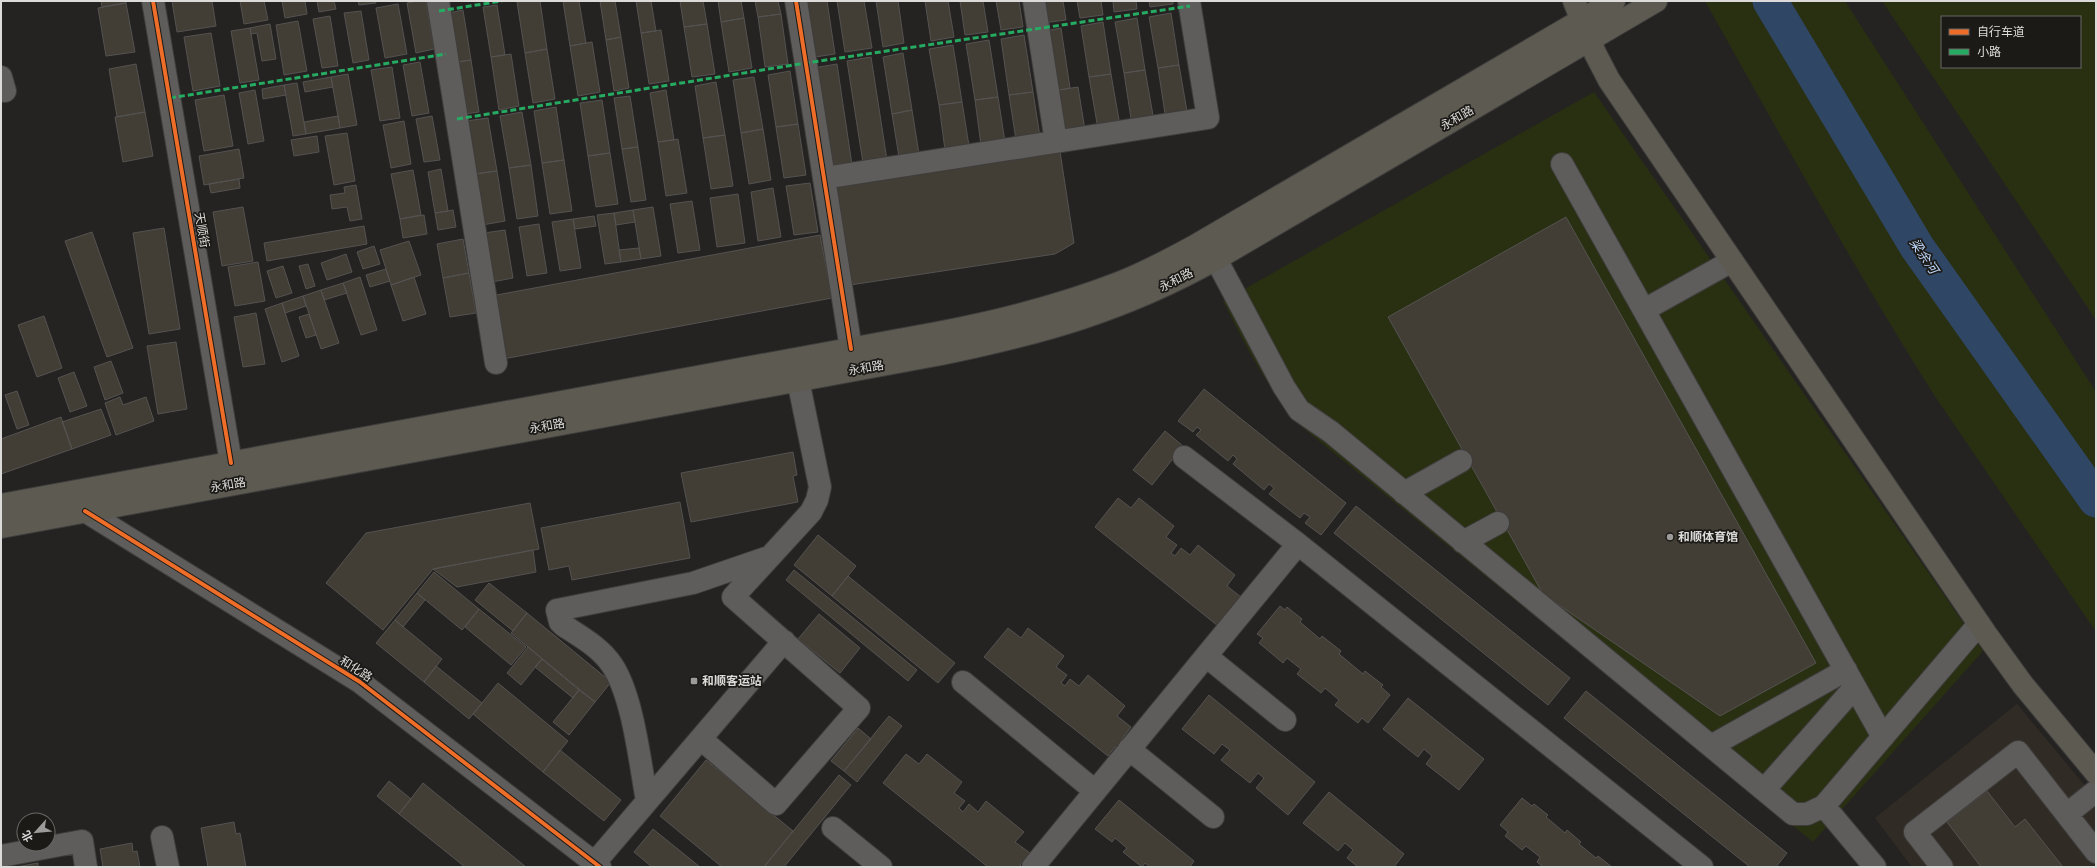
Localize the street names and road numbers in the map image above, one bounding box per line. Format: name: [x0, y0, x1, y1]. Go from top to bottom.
street label: 永和路: [1438, 103, 1476, 133]
street label: 天顺街: [192, 211, 212, 249]
street label: 永和路: [1157, 266, 1195, 294]
street label: 永和路: [847, 358, 885, 378]
street label: 永和路: [528, 416, 566, 436]
street label: 永和路: [209, 475, 247, 495]
street label: 和化路: [337, 653, 375, 685]

